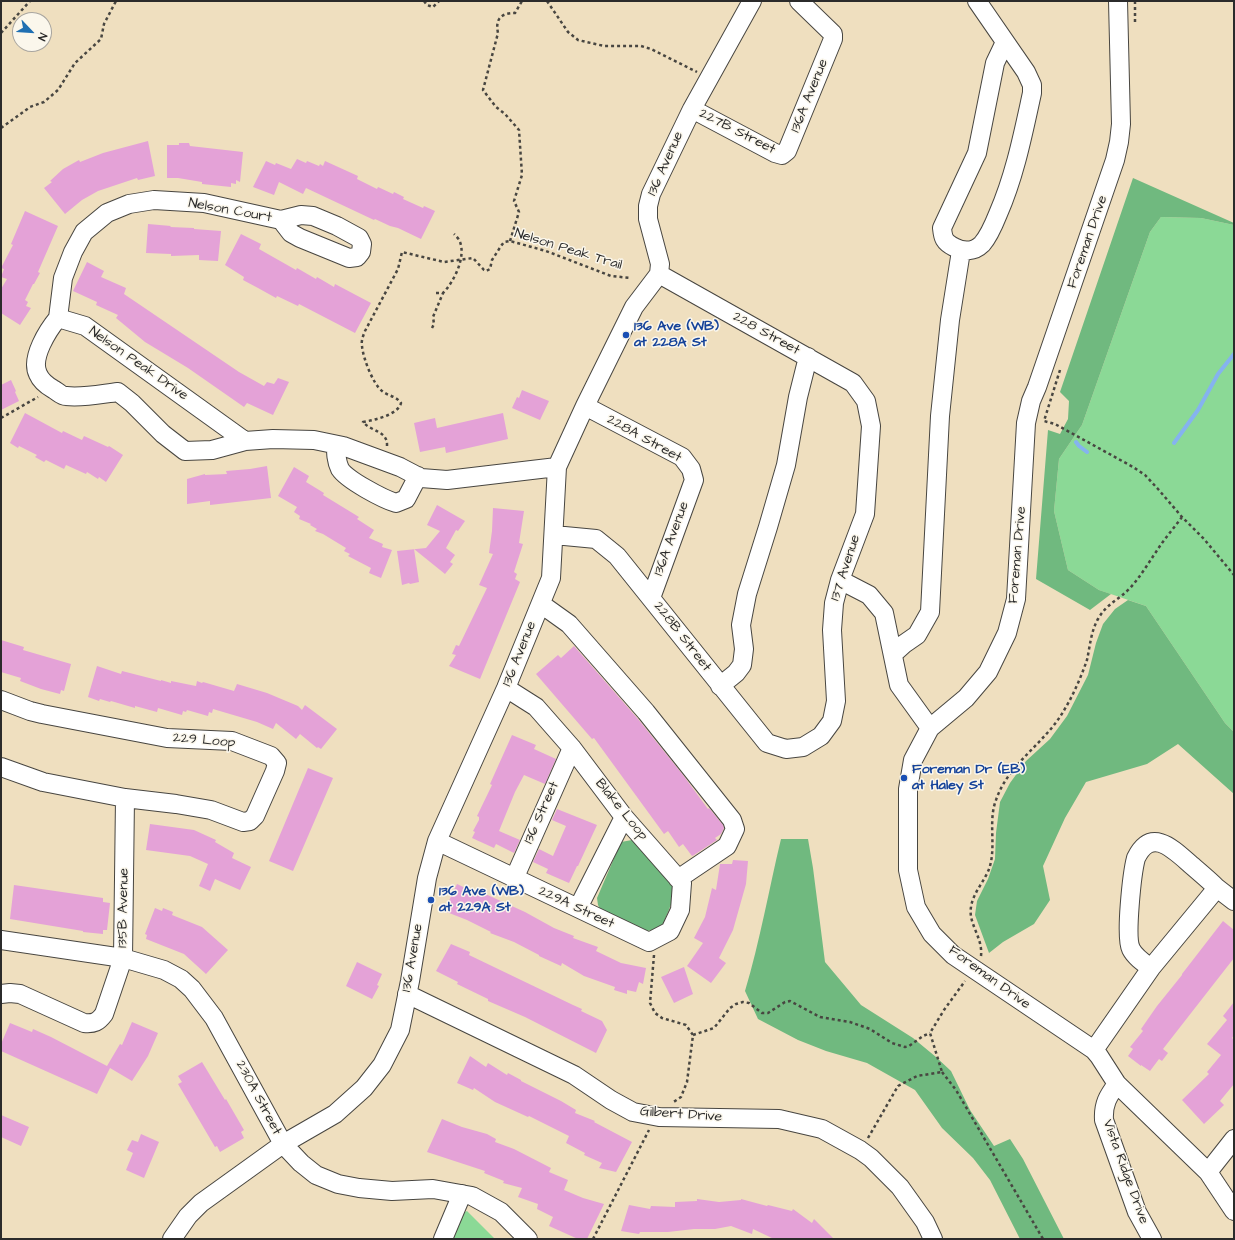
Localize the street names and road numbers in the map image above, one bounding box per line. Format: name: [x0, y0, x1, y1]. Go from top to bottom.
street label: 136A Avenue: [788, 57, 832, 135]
street label: 227B Street: [696, 106, 778, 158]
street label: 136 Avenue: [644, 129, 688, 199]
street label: Foreman Drive: [1064, 193, 1112, 291]
street label: Nelson Court: [187, 195, 273, 227]
street label: Nelson Peak Trail: [512, 226, 624, 274]
street label: 228 Street: [730, 309, 802, 359]
street label: Nelson Peak Drive: [85, 323, 191, 405]
street label: 228A Street: [604, 412, 684, 466]
street label: 136A Avenue: [651, 500, 693, 578]
street label: Foreman Drive: [1005, 506, 1031, 604]
street label: 137 Avenue: [827, 533, 865, 603]
street label: 228B Street: [650, 599, 714, 675]
street label: 136 Avenue: [499, 619, 541, 689]
street label: 229 Loop: [172, 730, 236, 752]
street label: Blake Loop: [591, 776, 651, 844]
street label: 136 Street: [521, 779, 563, 847]
street label: 135B Avenue: [115, 868, 133, 948]
street label: 229A Street: [535, 883, 617, 933]
street label: 136 Avenue: [399, 923, 427, 993]
street label: Foreman Drive: [945, 943, 1033, 1013]
street label: 230A Street: [231, 1058, 285, 1138]
street label: Gilbert Drive: [639, 1104, 723, 1126]
street label: Vista Ridge Drive: [1098, 1118, 1152, 1226]

